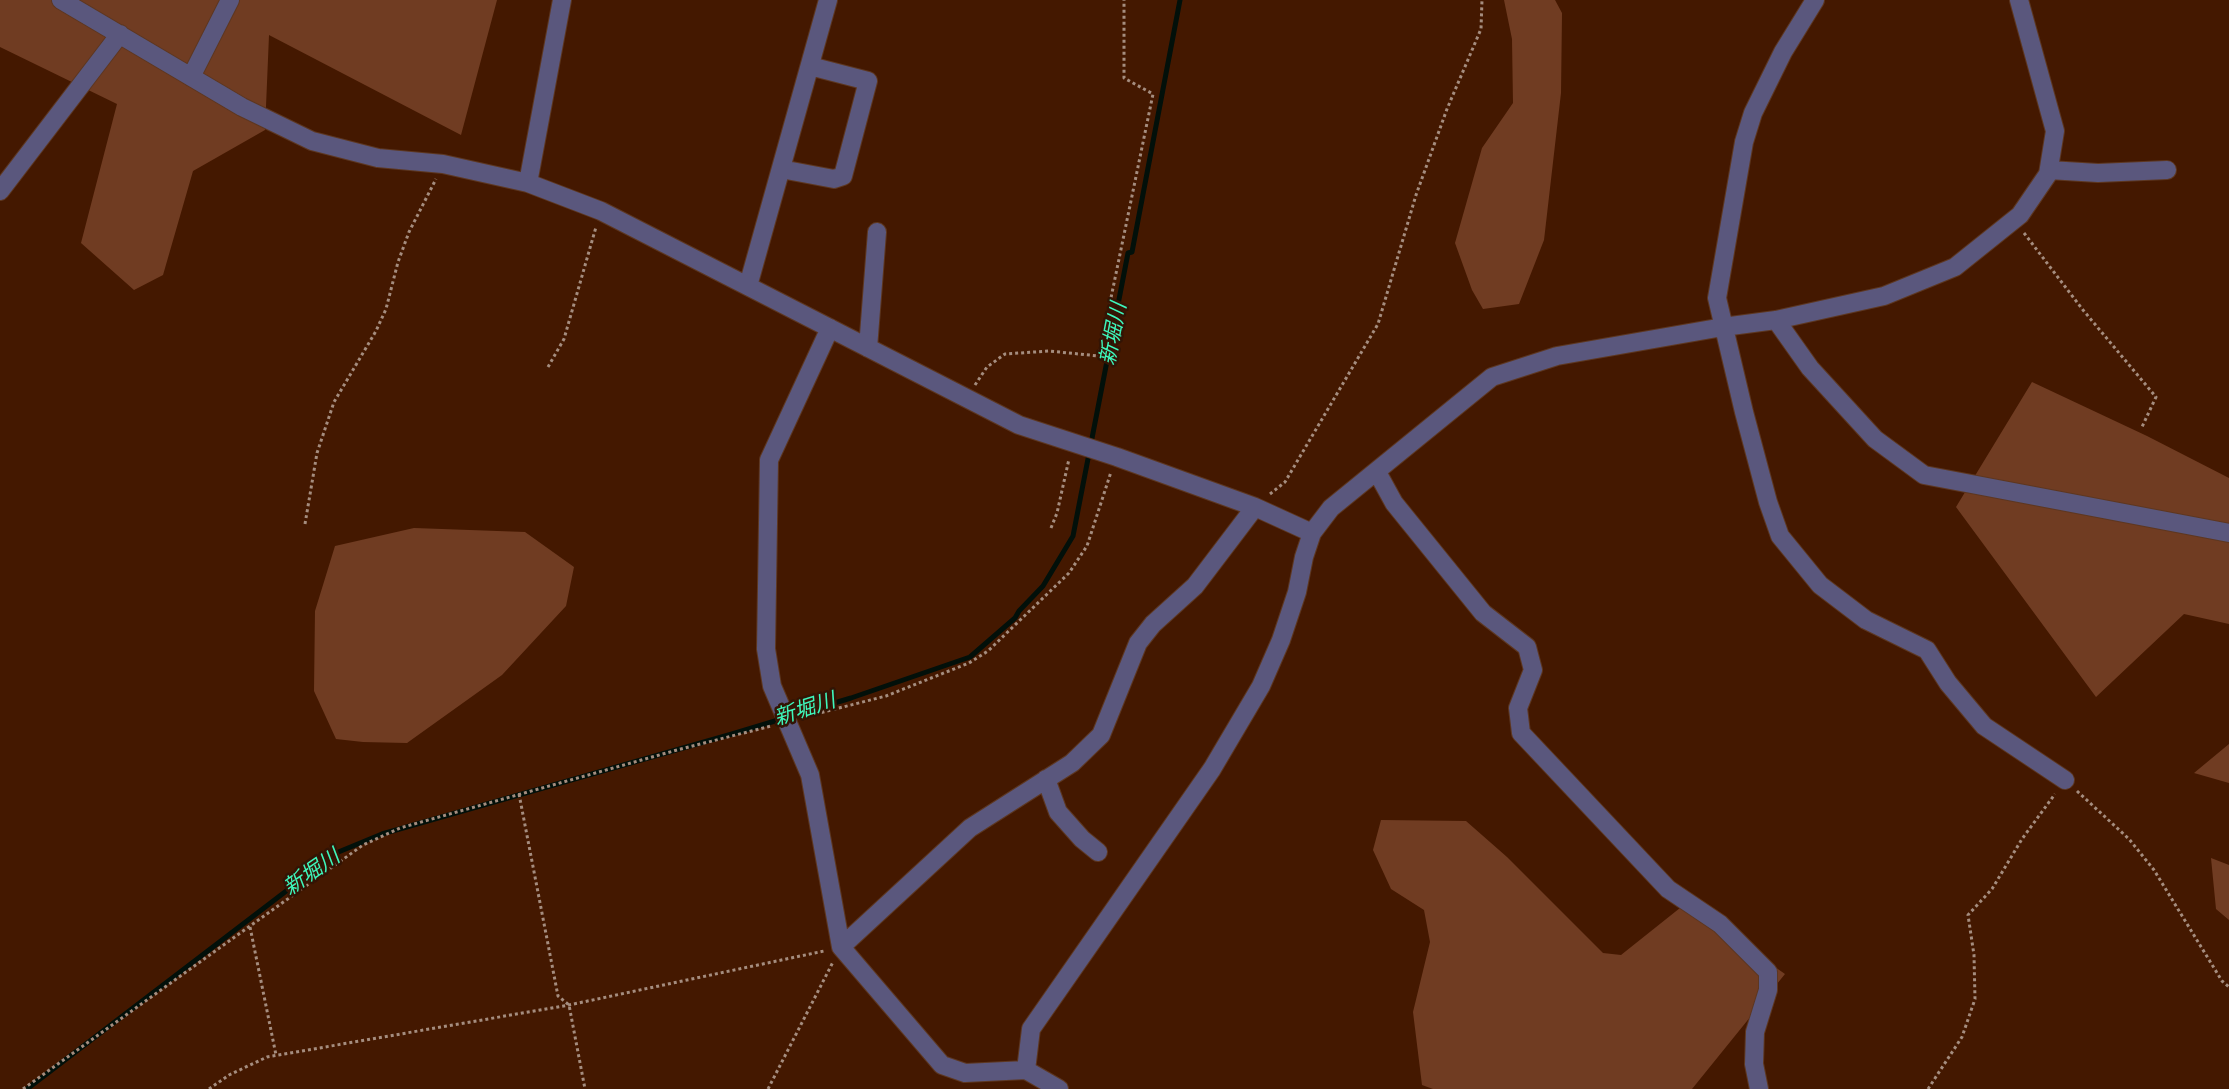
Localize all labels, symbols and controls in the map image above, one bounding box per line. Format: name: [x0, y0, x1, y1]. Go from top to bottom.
water label: 新堀川: [1096, 301, 1132, 367]
water label: 新堀川: [771, 688, 839, 732]
water label: 新堀川: [279, 845, 345, 901]

